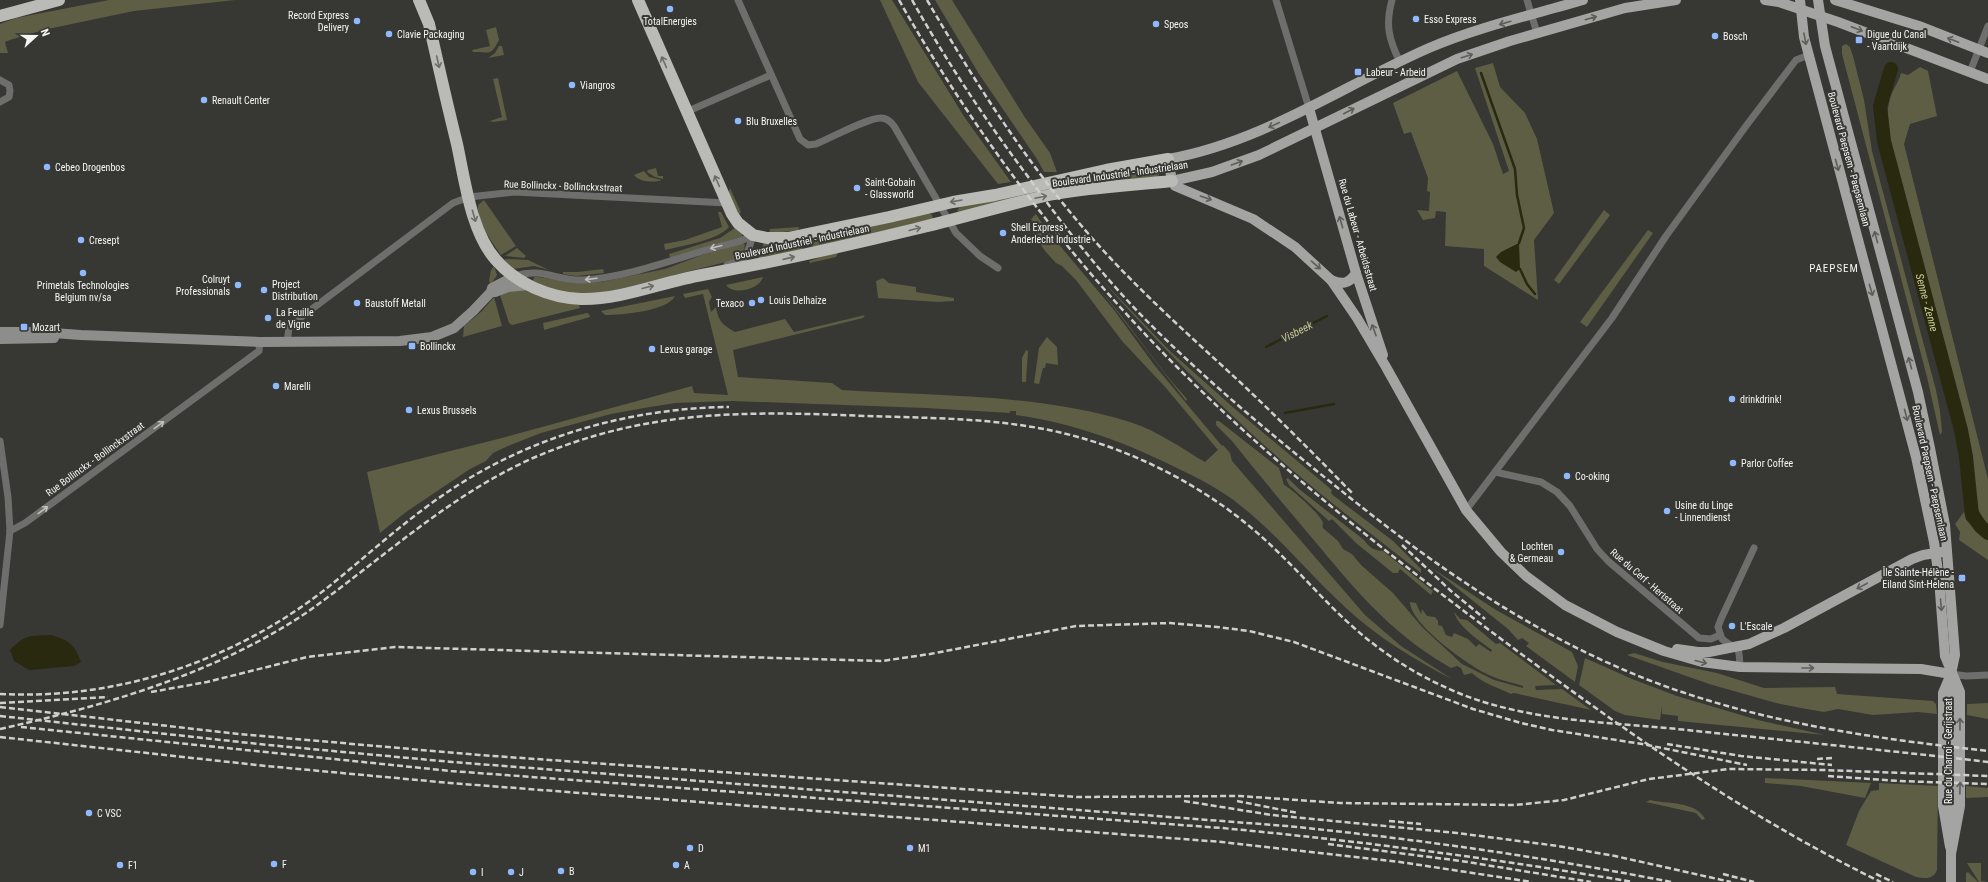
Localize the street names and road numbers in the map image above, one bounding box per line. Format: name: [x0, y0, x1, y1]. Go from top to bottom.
street label: Boulevard Paepsem - Paepsemlaan: [1826, 91, 1872, 227]
street label: Boulevard Industriel - Industrielaan: [1051, 159, 1189, 189]
street label: Rue du Labeur - Arbeidsstraat: [1337, 177, 1379, 293]
street label: Rue Bollinckx - Bollinckxstraat: [504, 178, 622, 194]
street label: Boulevard Industriel - Industrielaan: [734, 222, 870, 262]
street label: Boulevard Paepsem - Paepsemlaan: [1910, 404, 1950, 542]
street label: Rue Bollinckx - Bollinckxstraat: [44, 420, 146, 498]
street label: Rue du Cerf - Hertstraat: [1608, 546, 1686, 616]
street label: Rue du Charroi - Gerijstraat: [1943, 698, 1954, 804]

